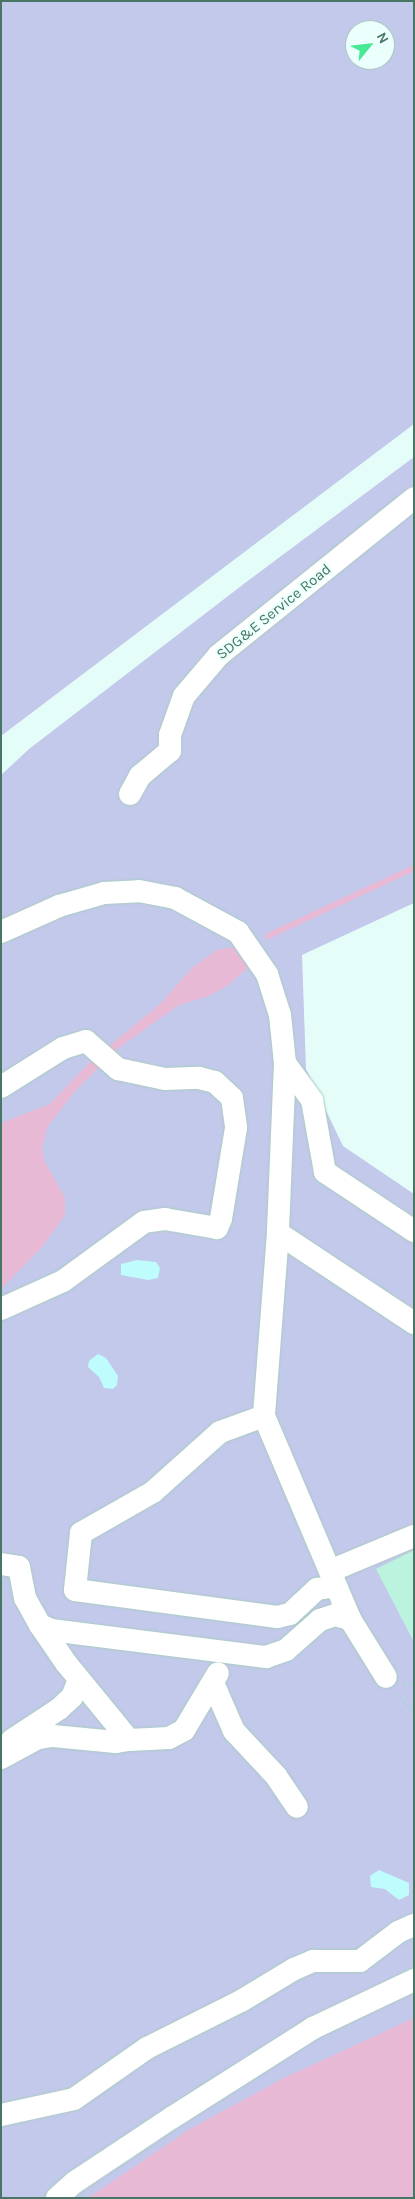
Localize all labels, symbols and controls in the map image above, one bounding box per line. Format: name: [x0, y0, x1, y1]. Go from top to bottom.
north arrow: [345, 20, 395, 70]
text: N: [373, 29, 393, 46]
street label: SDG&E Service Road: [213, 560, 335, 664]

